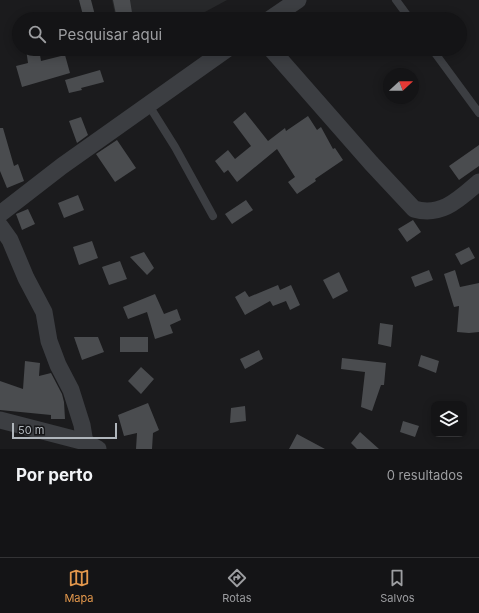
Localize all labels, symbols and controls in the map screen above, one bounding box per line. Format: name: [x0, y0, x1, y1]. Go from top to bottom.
search box: [12, 12, 467, 56]
icon: search: [26, 23, 48, 45]
text: Pesquisar aqui: [58, 25, 162, 44]
north arrow: [383, 68, 419, 104]
map controls: [431, 401, 467, 437]
button: layers: [431, 401, 467, 437]
scale bar: [12, 421, 117, 440]
text: 50 m: [18, 423, 44, 437]
text: Por perto: [16, 465, 93, 485]
text: 0 resultados: [387, 467, 463, 483]
tab: Mapa: [64, 567, 94, 605]
tab: Rotas: [222, 567, 251, 605]
tab: Salvos: [380, 567, 415, 605]

